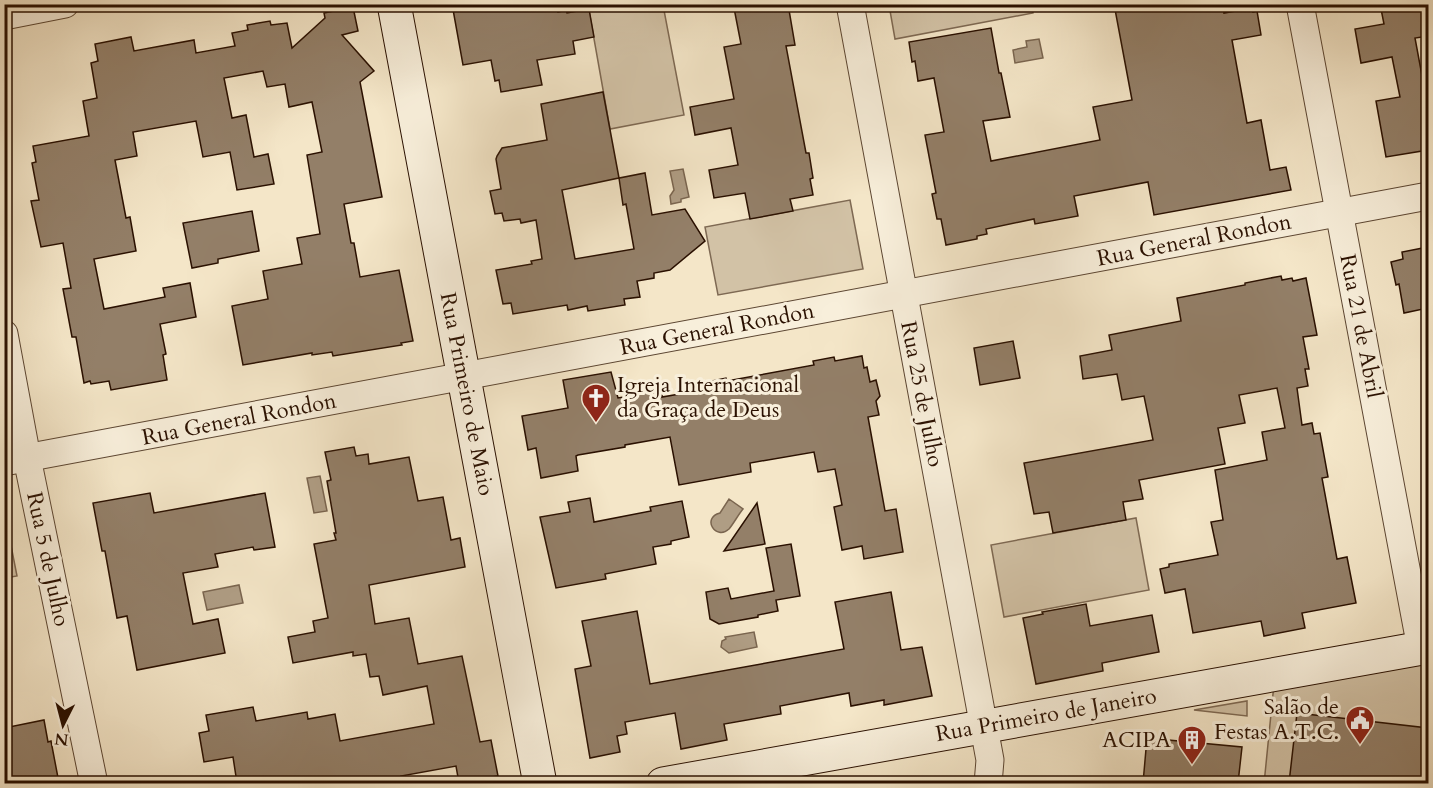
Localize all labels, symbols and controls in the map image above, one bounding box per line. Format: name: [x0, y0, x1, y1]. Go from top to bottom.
street label: Rua General Rondon: [1094, 206, 1294, 274]
street label: Rua 21 de Abril: [1332, 251, 1390, 401]
street label: Rua Primeiro de Maio: [433, 290, 501, 498]
street label: Rua General Rondon: [617, 295, 817, 363]
street label: Rua 25 de Julho: [893, 319, 951, 470]
place label: Igreja Internacional da Graça de Deus: [617, 370, 800, 425]
church icon: Igreja Internacional da Graça de Deus: [580, 382, 612, 424]
street label: Rua General Rondon: [139, 385, 339, 453]
street label: Rua 5 de Julho: [19, 489, 77, 629]
street label: Rua Primeiro de Janeiro: [933, 681, 1159, 749]
place label: Salão de Festas A.T.C.: [1214, 692, 1339, 747]
north arrow: [33, 695, 93, 755]
public building icon: Salão de Festas A.T.C.: [1344, 704, 1376, 746]
building icon: ACIPA: [1176, 724, 1208, 766]
place label: ACIPA: [1102, 725, 1171, 755]
text: N: [53, 727, 70, 751]

